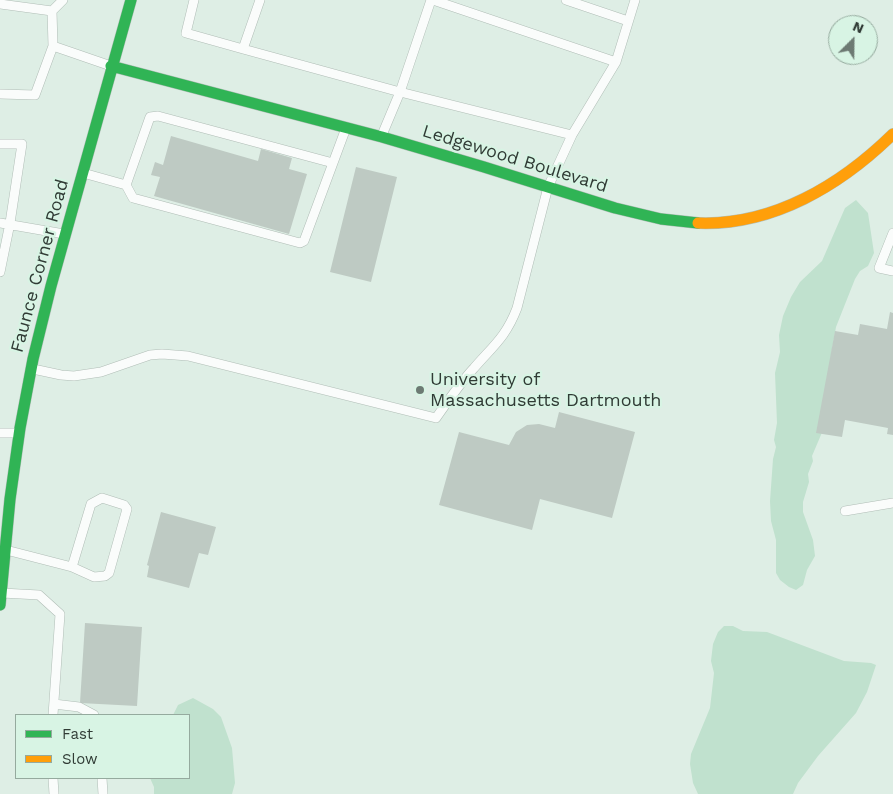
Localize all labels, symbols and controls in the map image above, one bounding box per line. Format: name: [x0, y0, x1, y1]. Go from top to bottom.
north arrow: [828, 15, 878, 65]
text: N: [851, 18, 866, 37]
street label: Ledgewood Boulevard: [420, 121, 610, 197]
street label: Faunce Corner Road: [6, 177, 74, 355]
place label: University of Massachusetts Dartmouth: [430, 369, 661, 412]
marker: University of Massachusetts Dartmouth: [414, 384, 426, 396]
legend: [15, 714, 190, 779]
text: Fast: [62, 725, 93, 743]
text: Slow: [62, 750, 98, 768]

